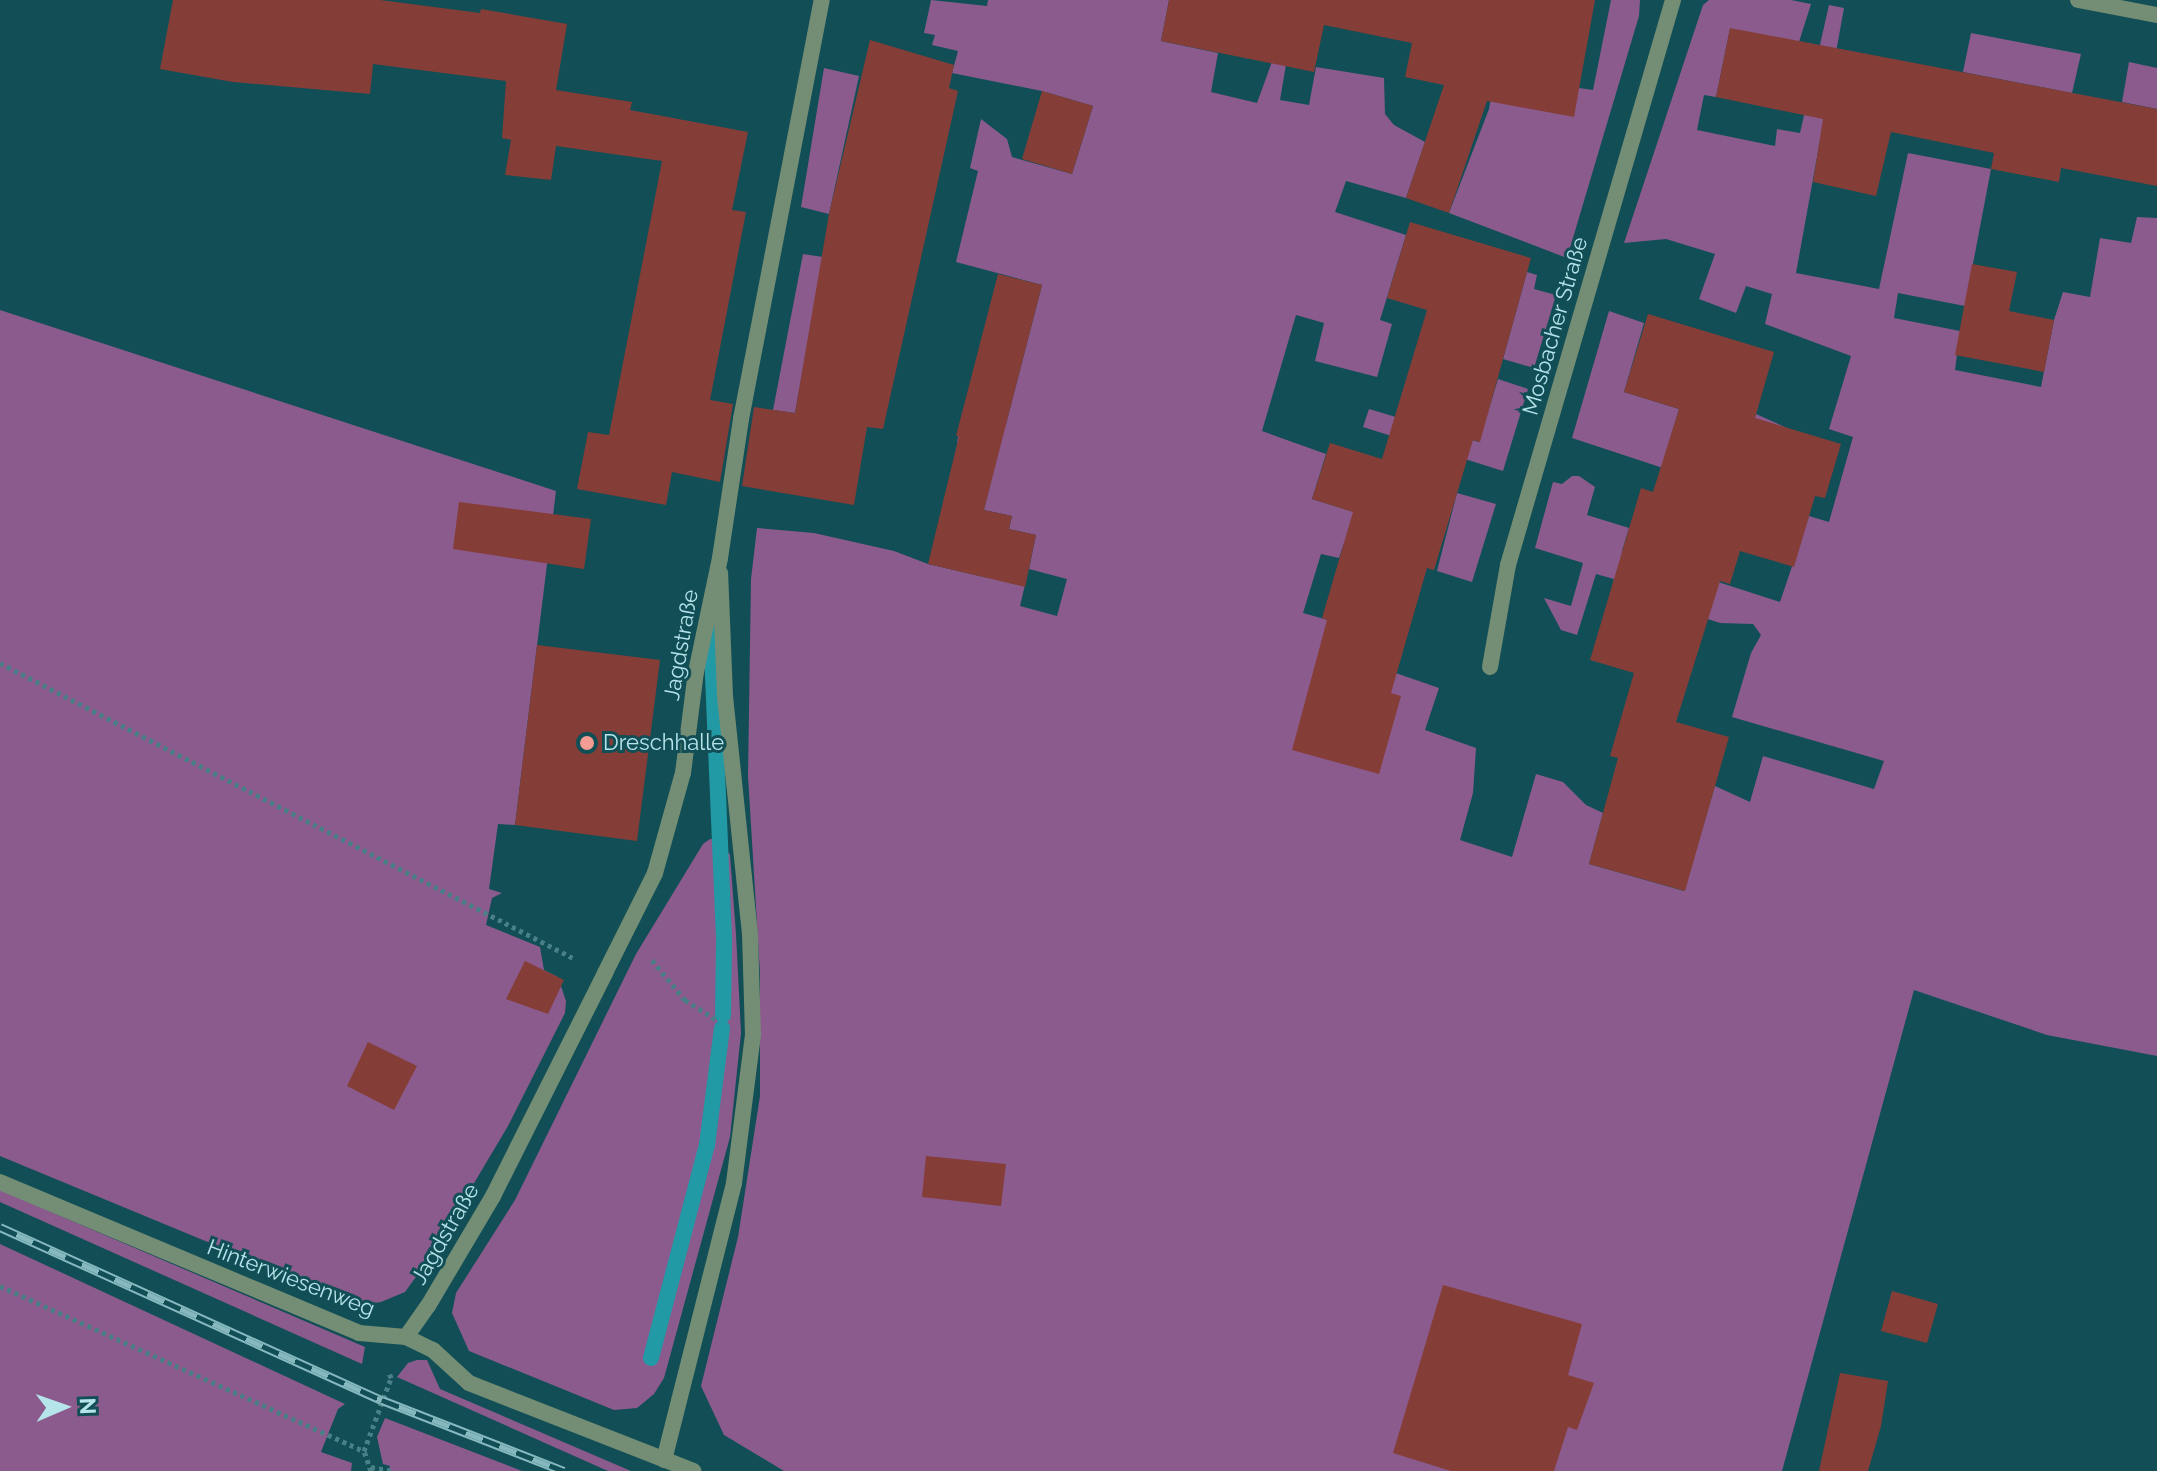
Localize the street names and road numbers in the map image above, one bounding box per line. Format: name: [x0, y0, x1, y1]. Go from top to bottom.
street label: Mosbacher Straße: [1517, 234, 1593, 418]
street label: Jagdstraße: [658, 587, 704, 703]
street label: Jagdstraße: [405, 1179, 485, 1289]
street label: Hinterwiesenweg: [204, 1234, 378, 1322]

